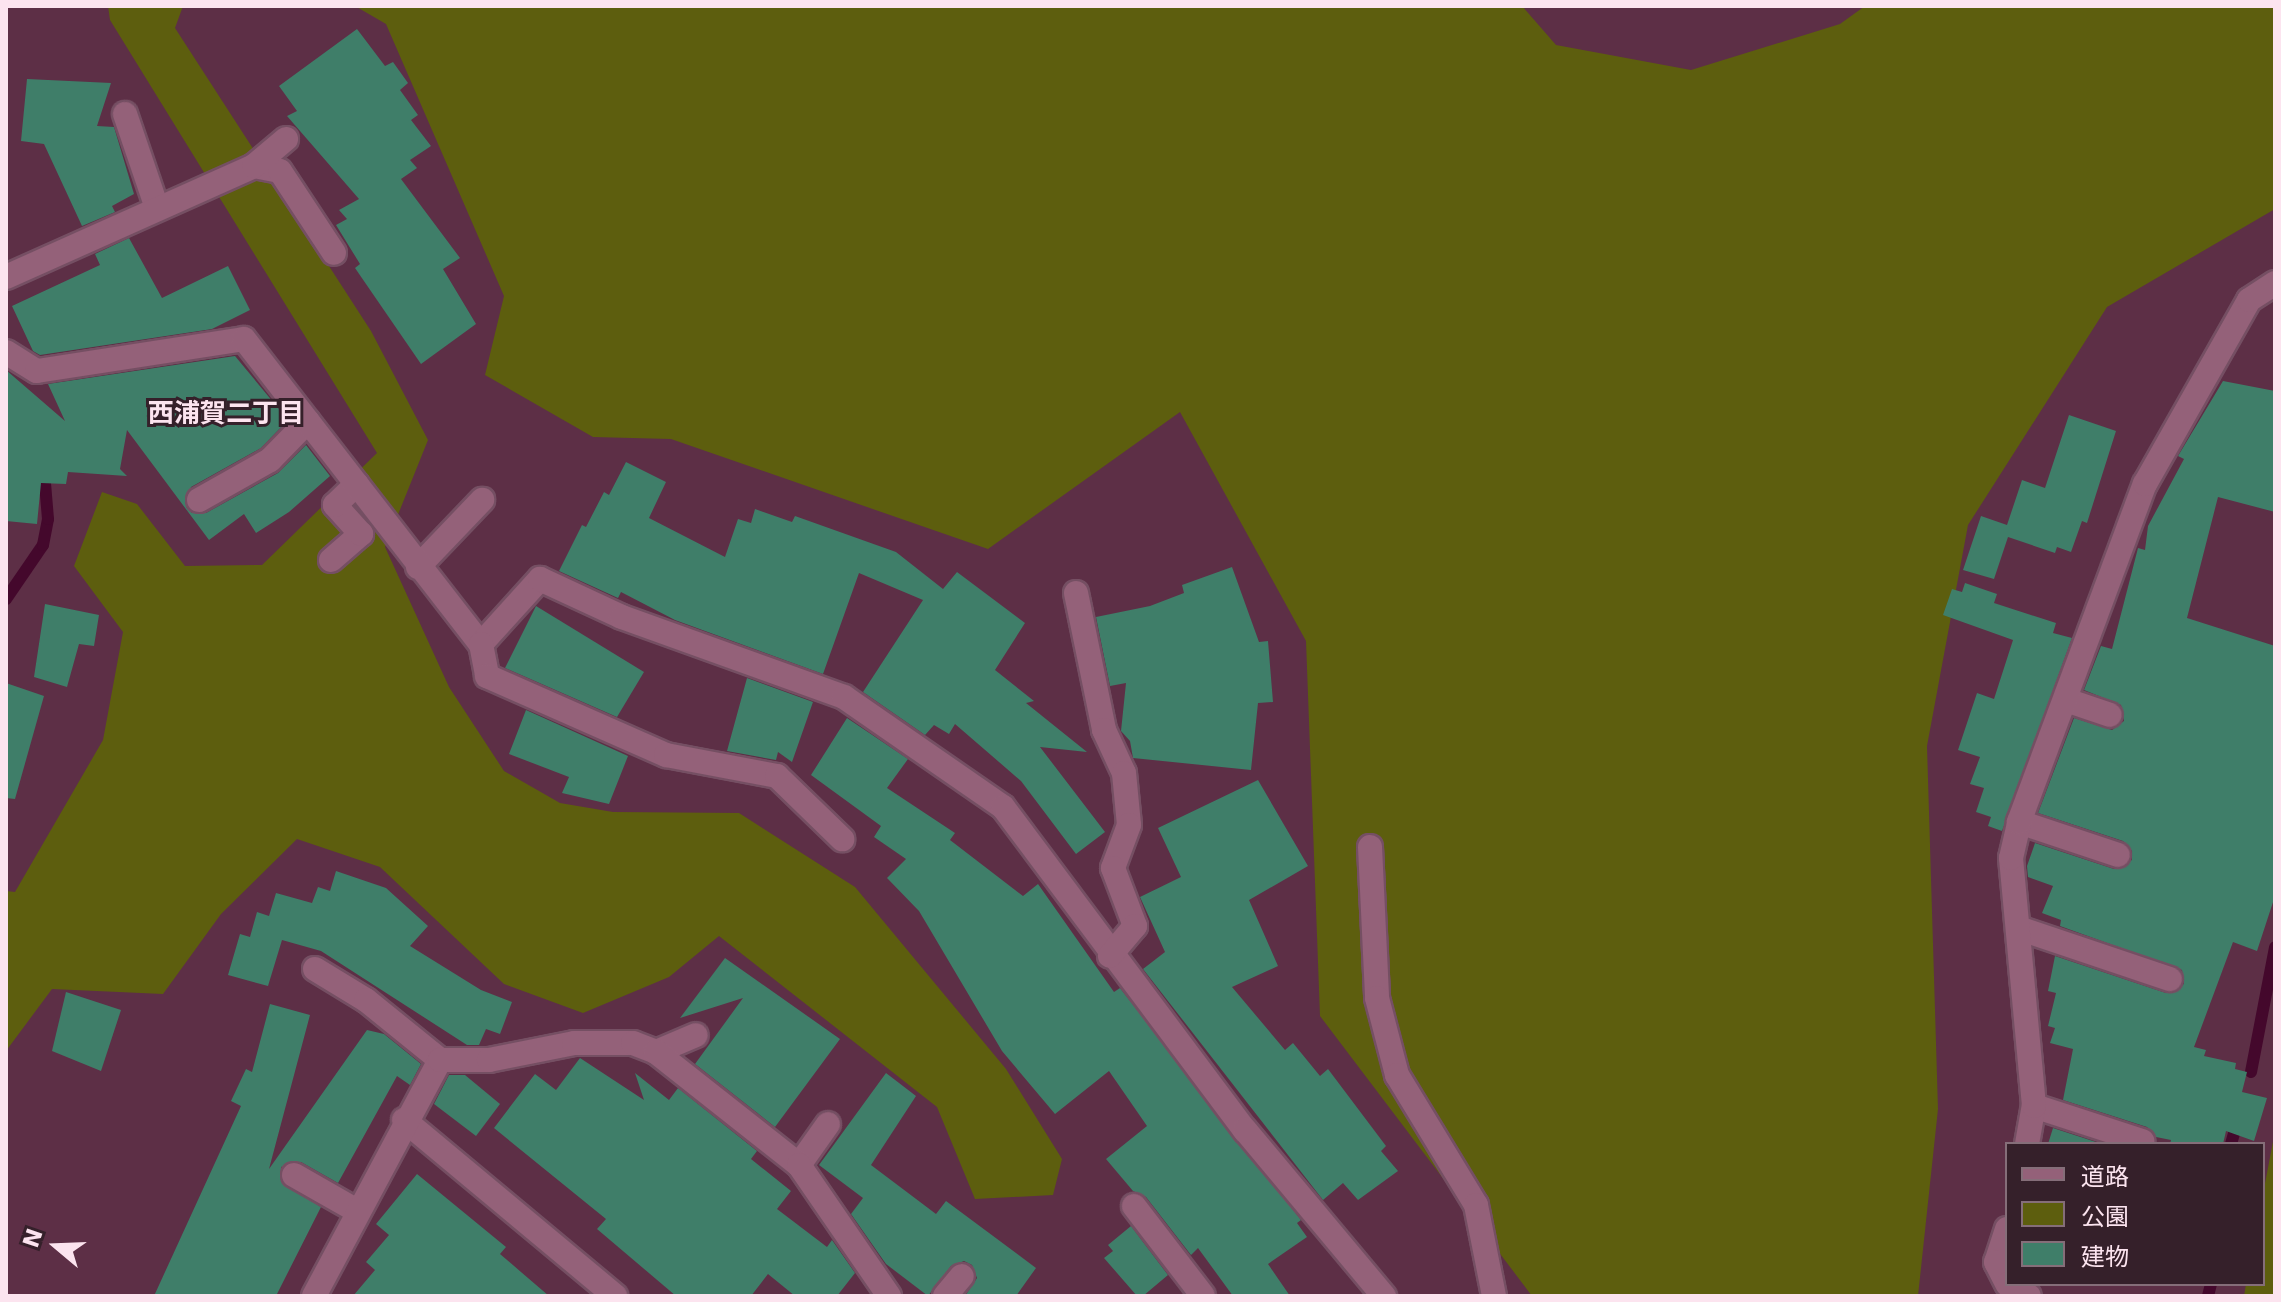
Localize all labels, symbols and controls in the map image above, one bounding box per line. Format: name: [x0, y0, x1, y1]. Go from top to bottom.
district label: 西浦賀二丁目: [148, 398, 304, 430]
legend: [2005, 1142, 2265, 1286]
text: 道路: [2081, 1163, 2129, 1191]
text: 公園: [2081, 1203, 2129, 1231]
north arrow: [16, 1206, 96, 1286]
text: N: [18, 1225, 48, 1251]
text: 建物: [2081, 1243, 2129, 1271]

